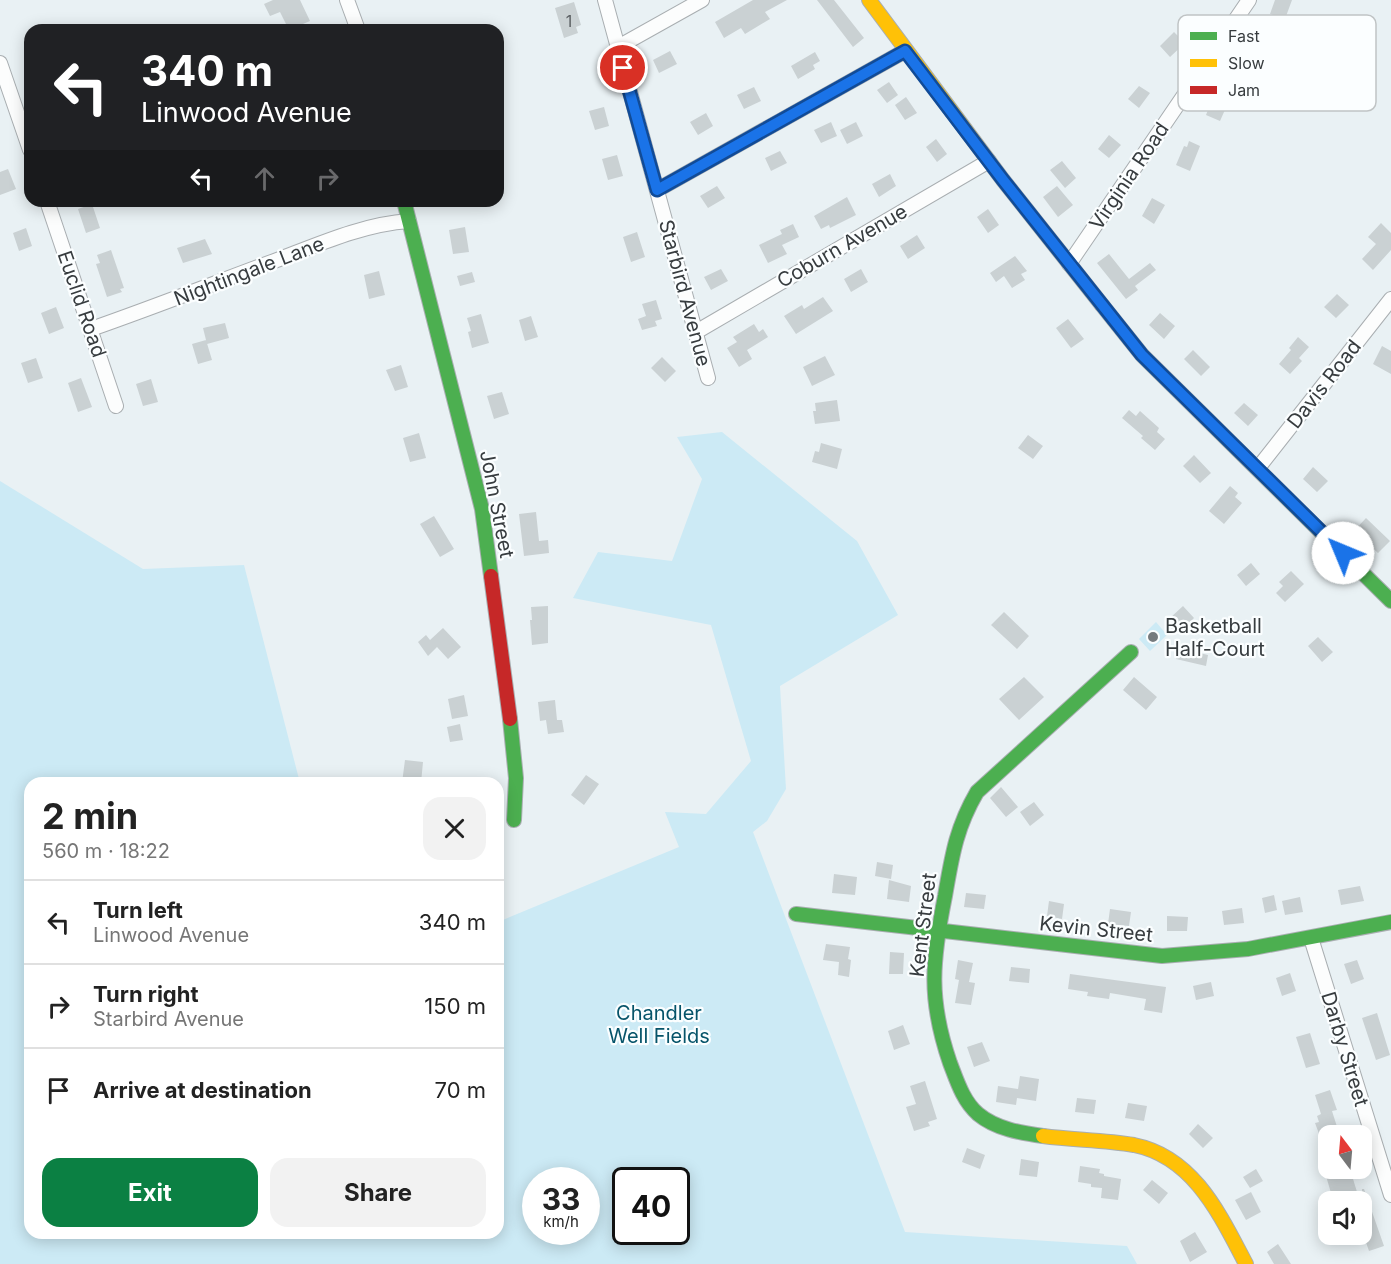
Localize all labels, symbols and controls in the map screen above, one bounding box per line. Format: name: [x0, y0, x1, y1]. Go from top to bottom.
house number: 1: [566, 11, 572, 31]
legend: [1178, 15, 1376, 111]
text: Fast: [1228, 26, 1260, 46]
pin: [597, 42, 648, 93]
text: 340 m: [141, 45, 273, 96]
icon: left: [42, 48, 120, 126]
icon: arrive: [606, 51, 639, 84]
text: Slow: [1228, 53, 1265, 73]
text: Jam: [1228, 80, 1260, 100]
text: Linwood Avenue: [141, 96, 352, 129]
street label: Virginia Road: [1084, 118, 1174, 234]
icon: left: [185, 162, 218, 195]
icon: ahead: [248, 162, 281, 195]
icon: right: [311, 162, 344, 195]
street label: Coburn Avenue: [773, 199, 911, 293]
street label: Starbird Avenue: [654, 217, 716, 369]
street label: Nightingale Lane: [171, 231, 327, 311]
street label: Euclid Road: [53, 248, 111, 360]
street label: Davis Road: [1282, 335, 1366, 433]
street label: John Street: [475, 448, 519, 560]
position arrow: [1311, 521, 1375, 585]
place label: Basketball Half-Court: [1165, 614, 1265, 661]
marker: Basketball Half-Court: [1146, 630, 1160, 644]
text: 2 min: [42, 794, 138, 838]
button: close: [423, 797, 486, 860]
text: 560 m · 18:22: [42, 839, 170, 863]
street label: Kent Street: [905, 871, 941, 978]
text: Turn left: [93, 897, 183, 923]
icon: left: [42, 906, 75, 939]
text: 340 m: [419, 909, 486, 935]
street label: Kevin Street: [1038, 911, 1154, 947]
text: Linwood Avenue: [93, 923, 249, 947]
text: Turn right: [93, 981, 199, 1007]
street label: Darby Street: [1316, 989, 1374, 1110]
icon: right: [42, 990, 75, 1023]
text: 150 m: [424, 993, 486, 1019]
park label: Chandler Well Fields: [608, 1001, 710, 1048]
text: Starbird Avenue: [93, 1007, 244, 1031]
icon: arrive: [42, 1074, 75, 1107]
text: Arrive at destination: [93, 1077, 312, 1103]
text: 70 m: [435, 1077, 486, 1103]
north arrow: [1318, 1125, 1372, 1179]
map controls: [1318, 1125, 1372, 1245]
button: Exit: [42, 1158, 258, 1227]
button: Share: [270, 1158, 486, 1227]
speed limit sign: 40: [612, 1167, 690, 1245]
text: 33: [542, 1181, 580, 1217]
button: sound: [1318, 1191, 1372, 1245]
text: km/h: [543, 1212, 579, 1231]

